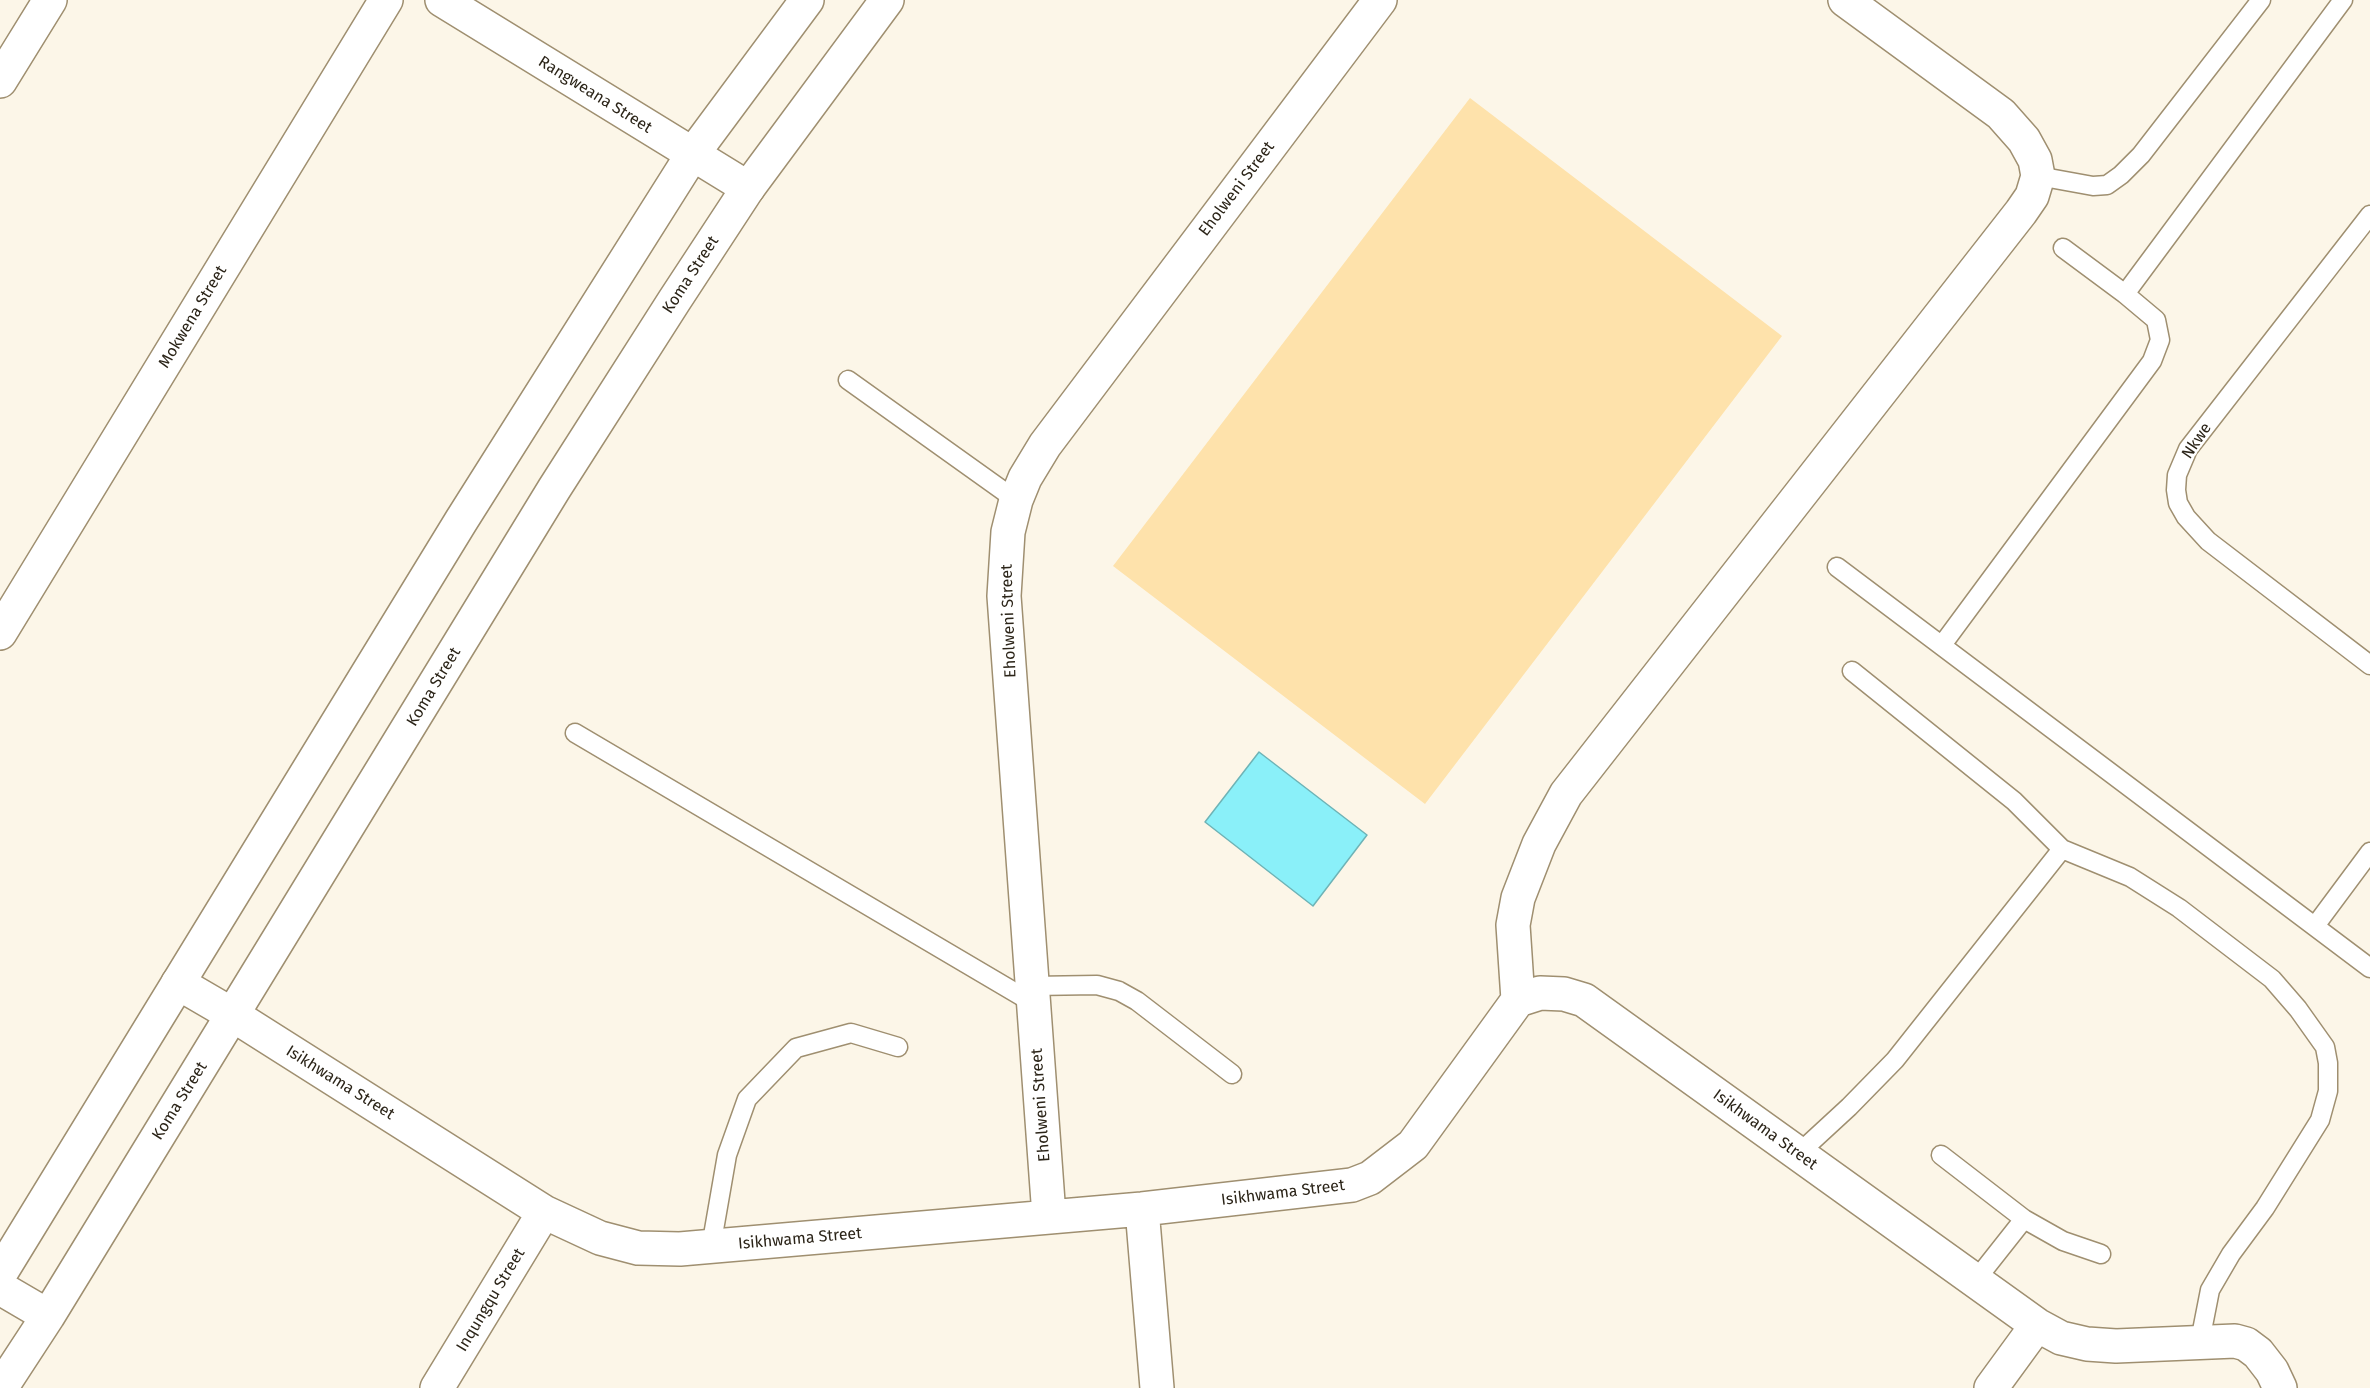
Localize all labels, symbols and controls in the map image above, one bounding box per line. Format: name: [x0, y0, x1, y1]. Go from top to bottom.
street label: Rangweana Street: [535, 52, 655, 138]
street label: Eholweni Street: [1195, 138, 1279, 240]
street label: Koma Street: [659, 233, 723, 317]
street label: Mokwena Street: [155, 262, 231, 372]
street label: Nkwe: [2178, 419, 2216, 463]
street label: Eholweni Street: [997, 564, 1021, 678]
street label: Koma Street: [403, 644, 465, 730]
street label: Isikhwama Street: [282, 1042, 398, 1124]
street label: Eholweni Street: [1027, 1048, 1055, 1162]
street label: Koma Street: [148, 1058, 212, 1144]
street label: Isikhwama Street: [1709, 1086, 1821, 1174]
street label: Isikhwama Street: [1220, 1176, 1346, 1210]
street label: Isikhwama Street: [737, 1224, 863, 1254]
street label: Inqungqu Street: [453, 1245, 529, 1355]

